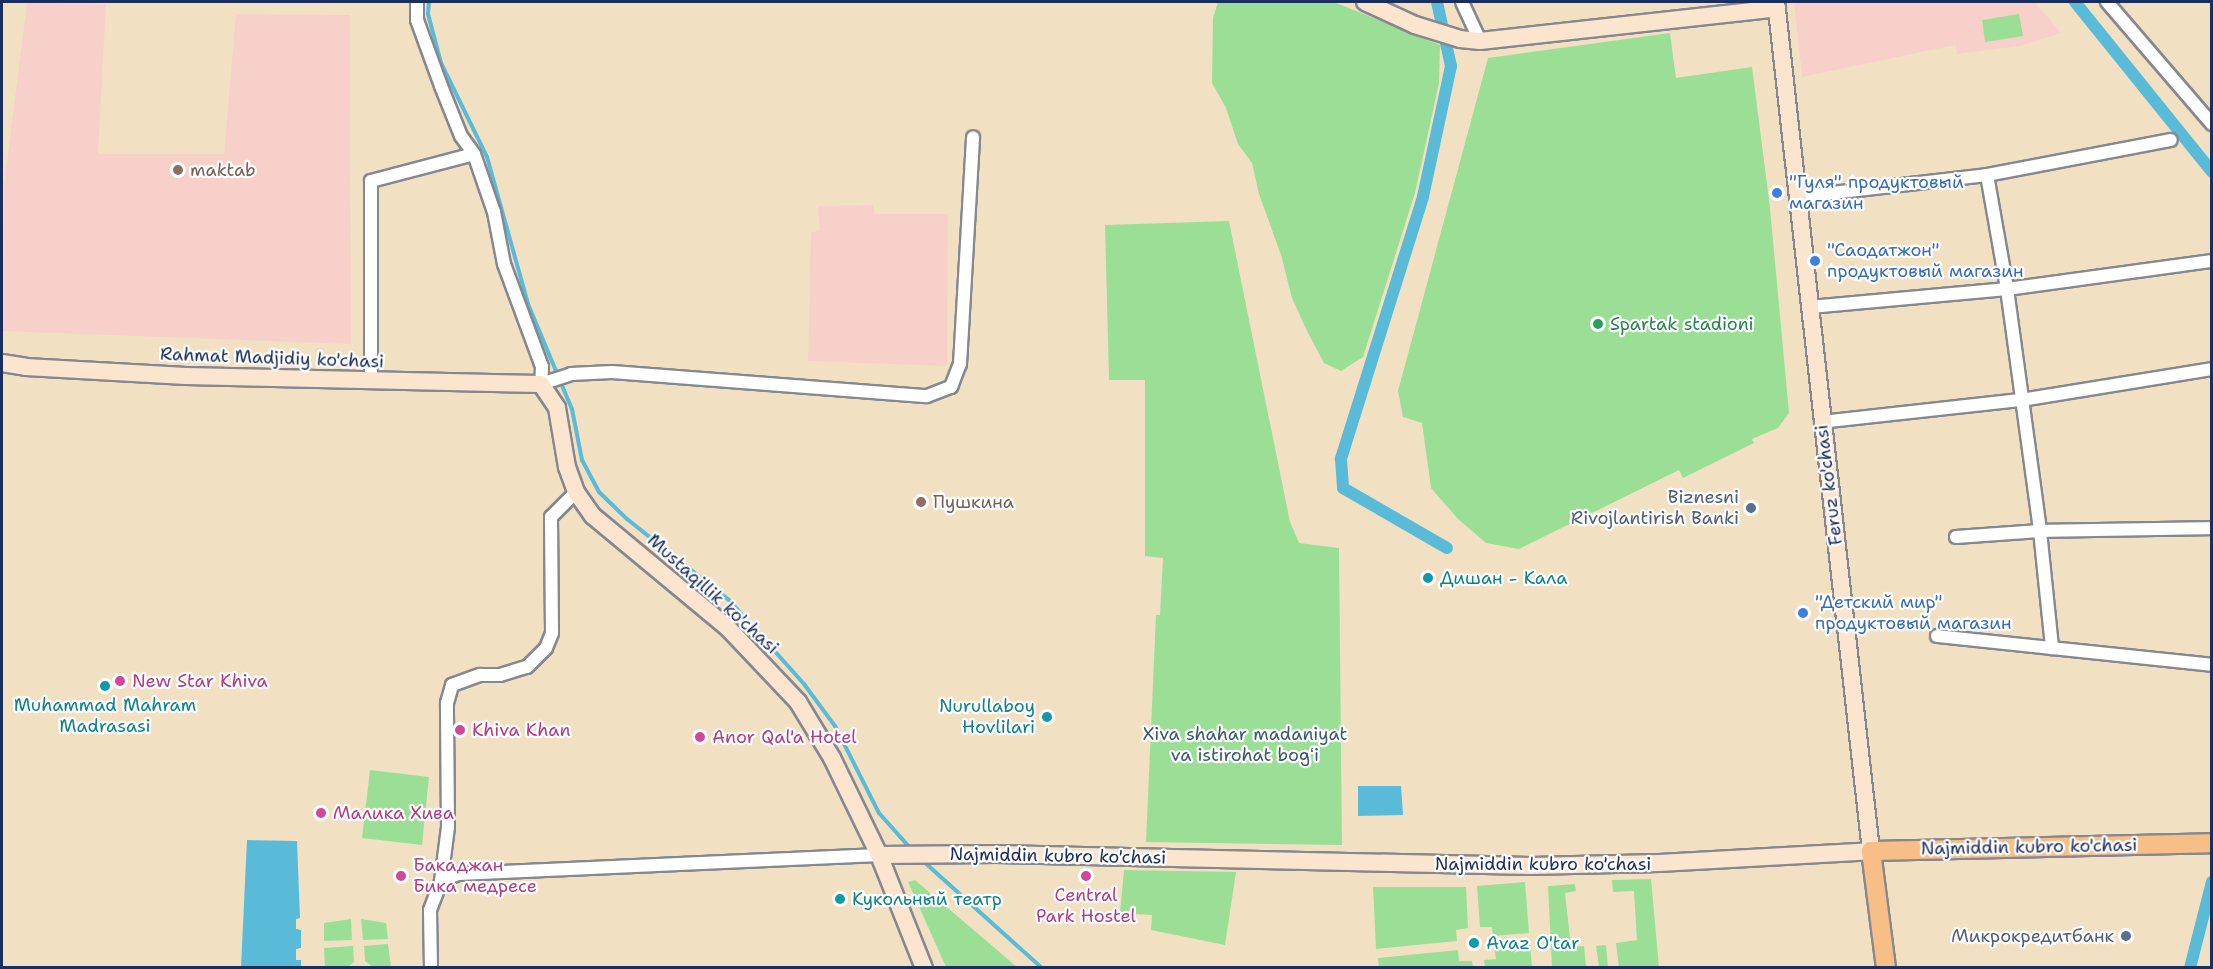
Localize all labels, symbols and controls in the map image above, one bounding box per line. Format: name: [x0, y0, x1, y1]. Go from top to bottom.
place label: maktab: [190, 159, 256, 181]
marker: maktab: [171, 163, 185, 177]
place label: "Гуля" продуктовый магазин: [1789, 172, 1964, 214]
marker: "Гуля" продуктовый магазин: [1770, 186, 1784, 200]
place label: "Саодатжон" продуктовый магазин: [1827, 240, 2024, 282]
marker: "Саодатжон" продуктовый магазин: [1808, 254, 1822, 268]
place label: Spartak stadioni: [1610, 313, 1754, 335]
marker: Spartak stadioni: [1591, 317, 1605, 331]
street label: Rahmat Madjidiy ko'chasi: [160, 343, 384, 373]
street label: Feruz ko'chasi: [1811, 423, 1847, 547]
place label: Biznesni Rivojlantirish Banki: [1571, 487, 1739, 530]
place label: Пушкина: [933, 491, 1014, 513]
marker: Пушкина: [914, 495, 928, 509]
marker: Biznesni Rivojlantirish Banki: [1744, 501, 1758, 515]
street label: Mustaqillik ko'chasi: [643, 529, 783, 659]
place label: Дишан - Кала: [1440, 567, 1567, 589]
marker: Дишан - Кала: [1421, 571, 1435, 585]
place label: "Детский мир" продуктовый магазин: [1815, 592, 2012, 634]
marker: "Детский мир" продуктовый магазин: [1796, 606, 1810, 620]
place label: New Star Khiva: [132, 670, 268, 692]
marker: New Star Khiva: [113, 674, 127, 688]
marker: Muhammad Mahram Madrasasi: [98, 679, 112, 693]
place label: Muhammad Mahram Madrasasi: [14, 695, 196, 738]
place label: Nurullaboy Hovlilari: [939, 696, 1035, 738]
marker: Nurullaboy Hovlilari: [1040, 710, 1054, 724]
place label: Khiva Khan: [472, 719, 570, 741]
marker: Khiva Khan: [453, 723, 467, 737]
park label: Xiva shahar madaniyat va istirohat bogʻi: [1143, 724, 1347, 766]
place label: Anor Qal'a Hotel: [712, 726, 857, 748]
marker: Anor Qal'a Hotel: [693, 730, 707, 744]
place label: Малика Хива: [333, 802, 454, 824]
marker: Малика Хива: [314, 806, 328, 820]
street label: Najmiddin kubro ko'chasi: [1921, 834, 2137, 860]
street label: Najmiddin kubro ko'chasi: [950, 843, 1166, 869]
street label: Najmiddin kubro ko'chasi: [1435, 853, 1651, 875]
place label: Бакаджан Бика медресе: [413, 855, 537, 898]
marker: Бакаджан Бика медресе: [394, 869, 408, 883]
marker: Central Park Hostel: [1079, 869, 1093, 883]
place label: Central Park Hostel: [1036, 885, 1136, 928]
place label: Кукольный театр: [852, 888, 1002, 910]
marker: Кукольный театр: [833, 892, 847, 906]
place label: Микрокредитбанк: [1951, 925, 2114, 947]
marker: Микрокредитбанк: [2119, 929, 2133, 943]
place label: Avaz O'tar: [1486, 932, 1580, 954]
marker: Avaz O'tar: [1467, 936, 1481, 950]

